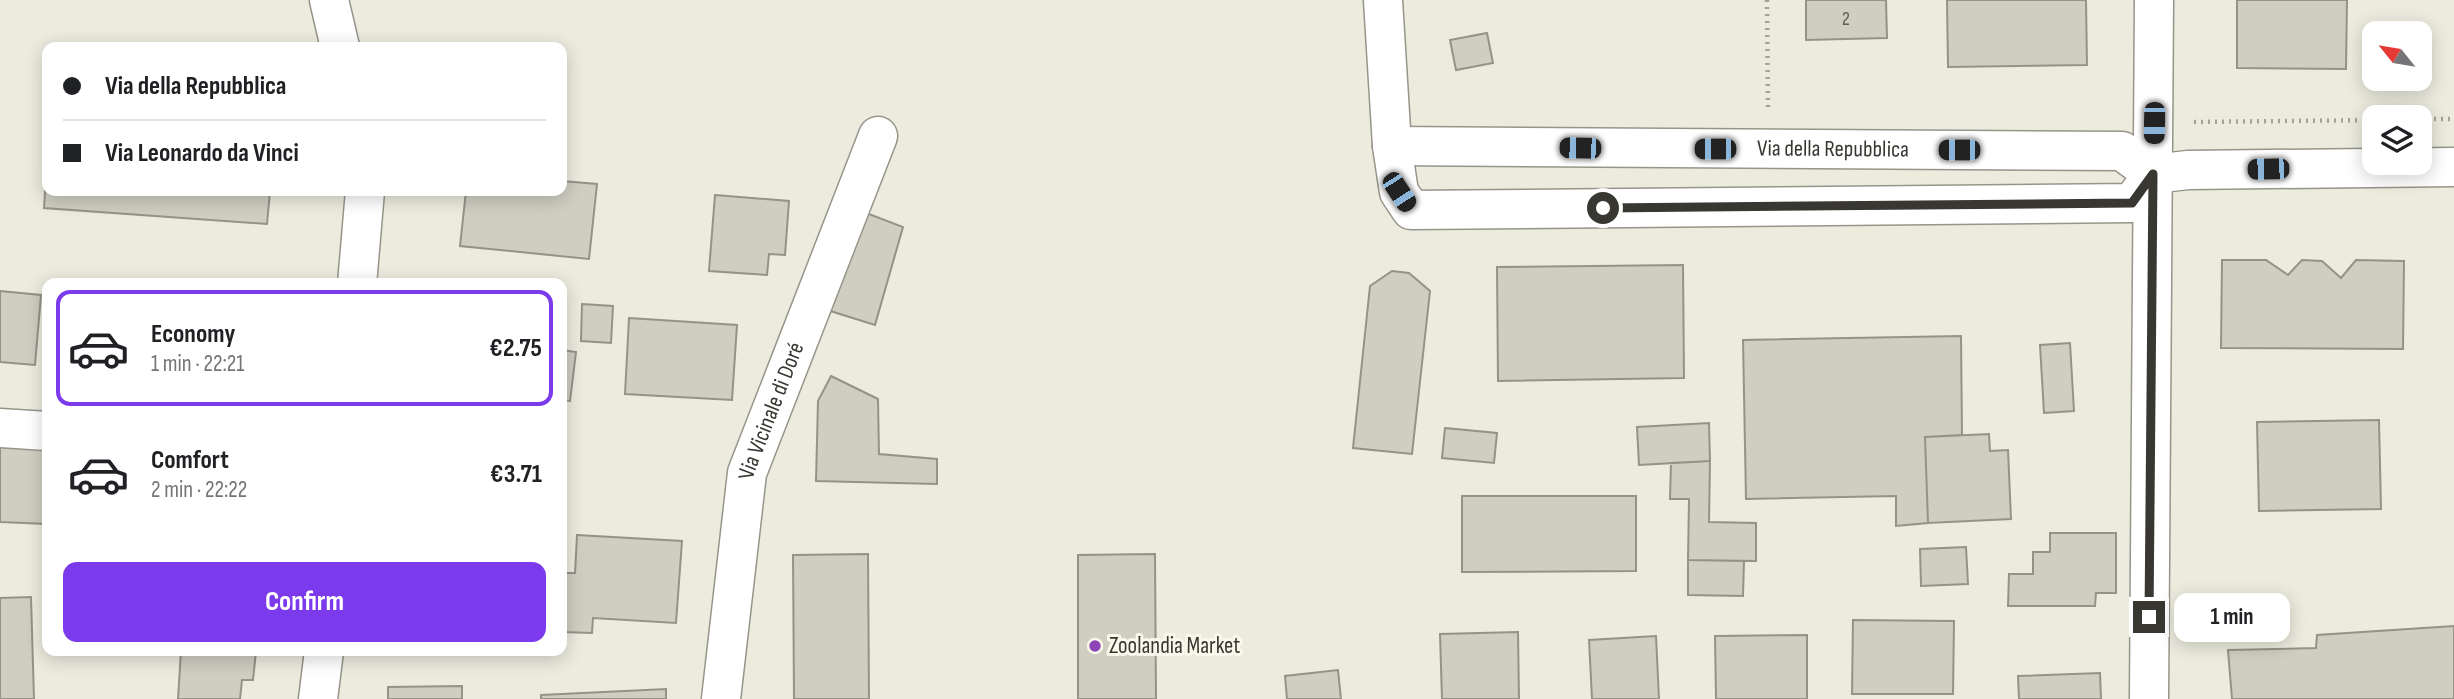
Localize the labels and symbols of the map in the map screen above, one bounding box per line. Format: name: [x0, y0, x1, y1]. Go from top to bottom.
house number: 2: [1842, 8, 1850, 31]
north arrow: [2362, 21, 2432, 91]
car: [2144, 102, 2165, 144]
street label: Via della Repubblica: [1757, 135, 1909, 164]
car: [1559, 137, 1602, 159]
car: [1695, 139, 1737, 160]
car: [1939, 140, 1981, 161]
car: [2247, 158, 2290, 180]
car: [1379, 169, 1420, 215]
route start: [1587, 192, 1619, 224]
street label: Via Vicinale di Doré: [732, 338, 810, 481]
callout: 1 min: [2174, 592, 2289, 642]
route end: [2133, 601, 2165, 633]
place label: Zoolandia Market: [1109, 632, 1240, 660]
marker: Zoolandia Market: [1087, 638, 1103, 654]

